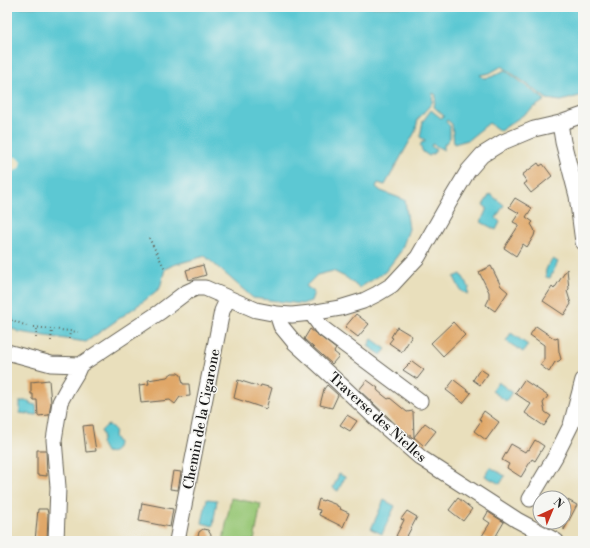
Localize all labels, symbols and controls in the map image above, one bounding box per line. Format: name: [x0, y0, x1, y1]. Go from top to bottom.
street label: Chemin de la Cigarone: [180, 347, 224, 491]
street label: Traverse des Nielles: [325, 369, 430, 467]
north arrow: [532, 490, 572, 530]
text: N: [550, 495, 566, 512]

